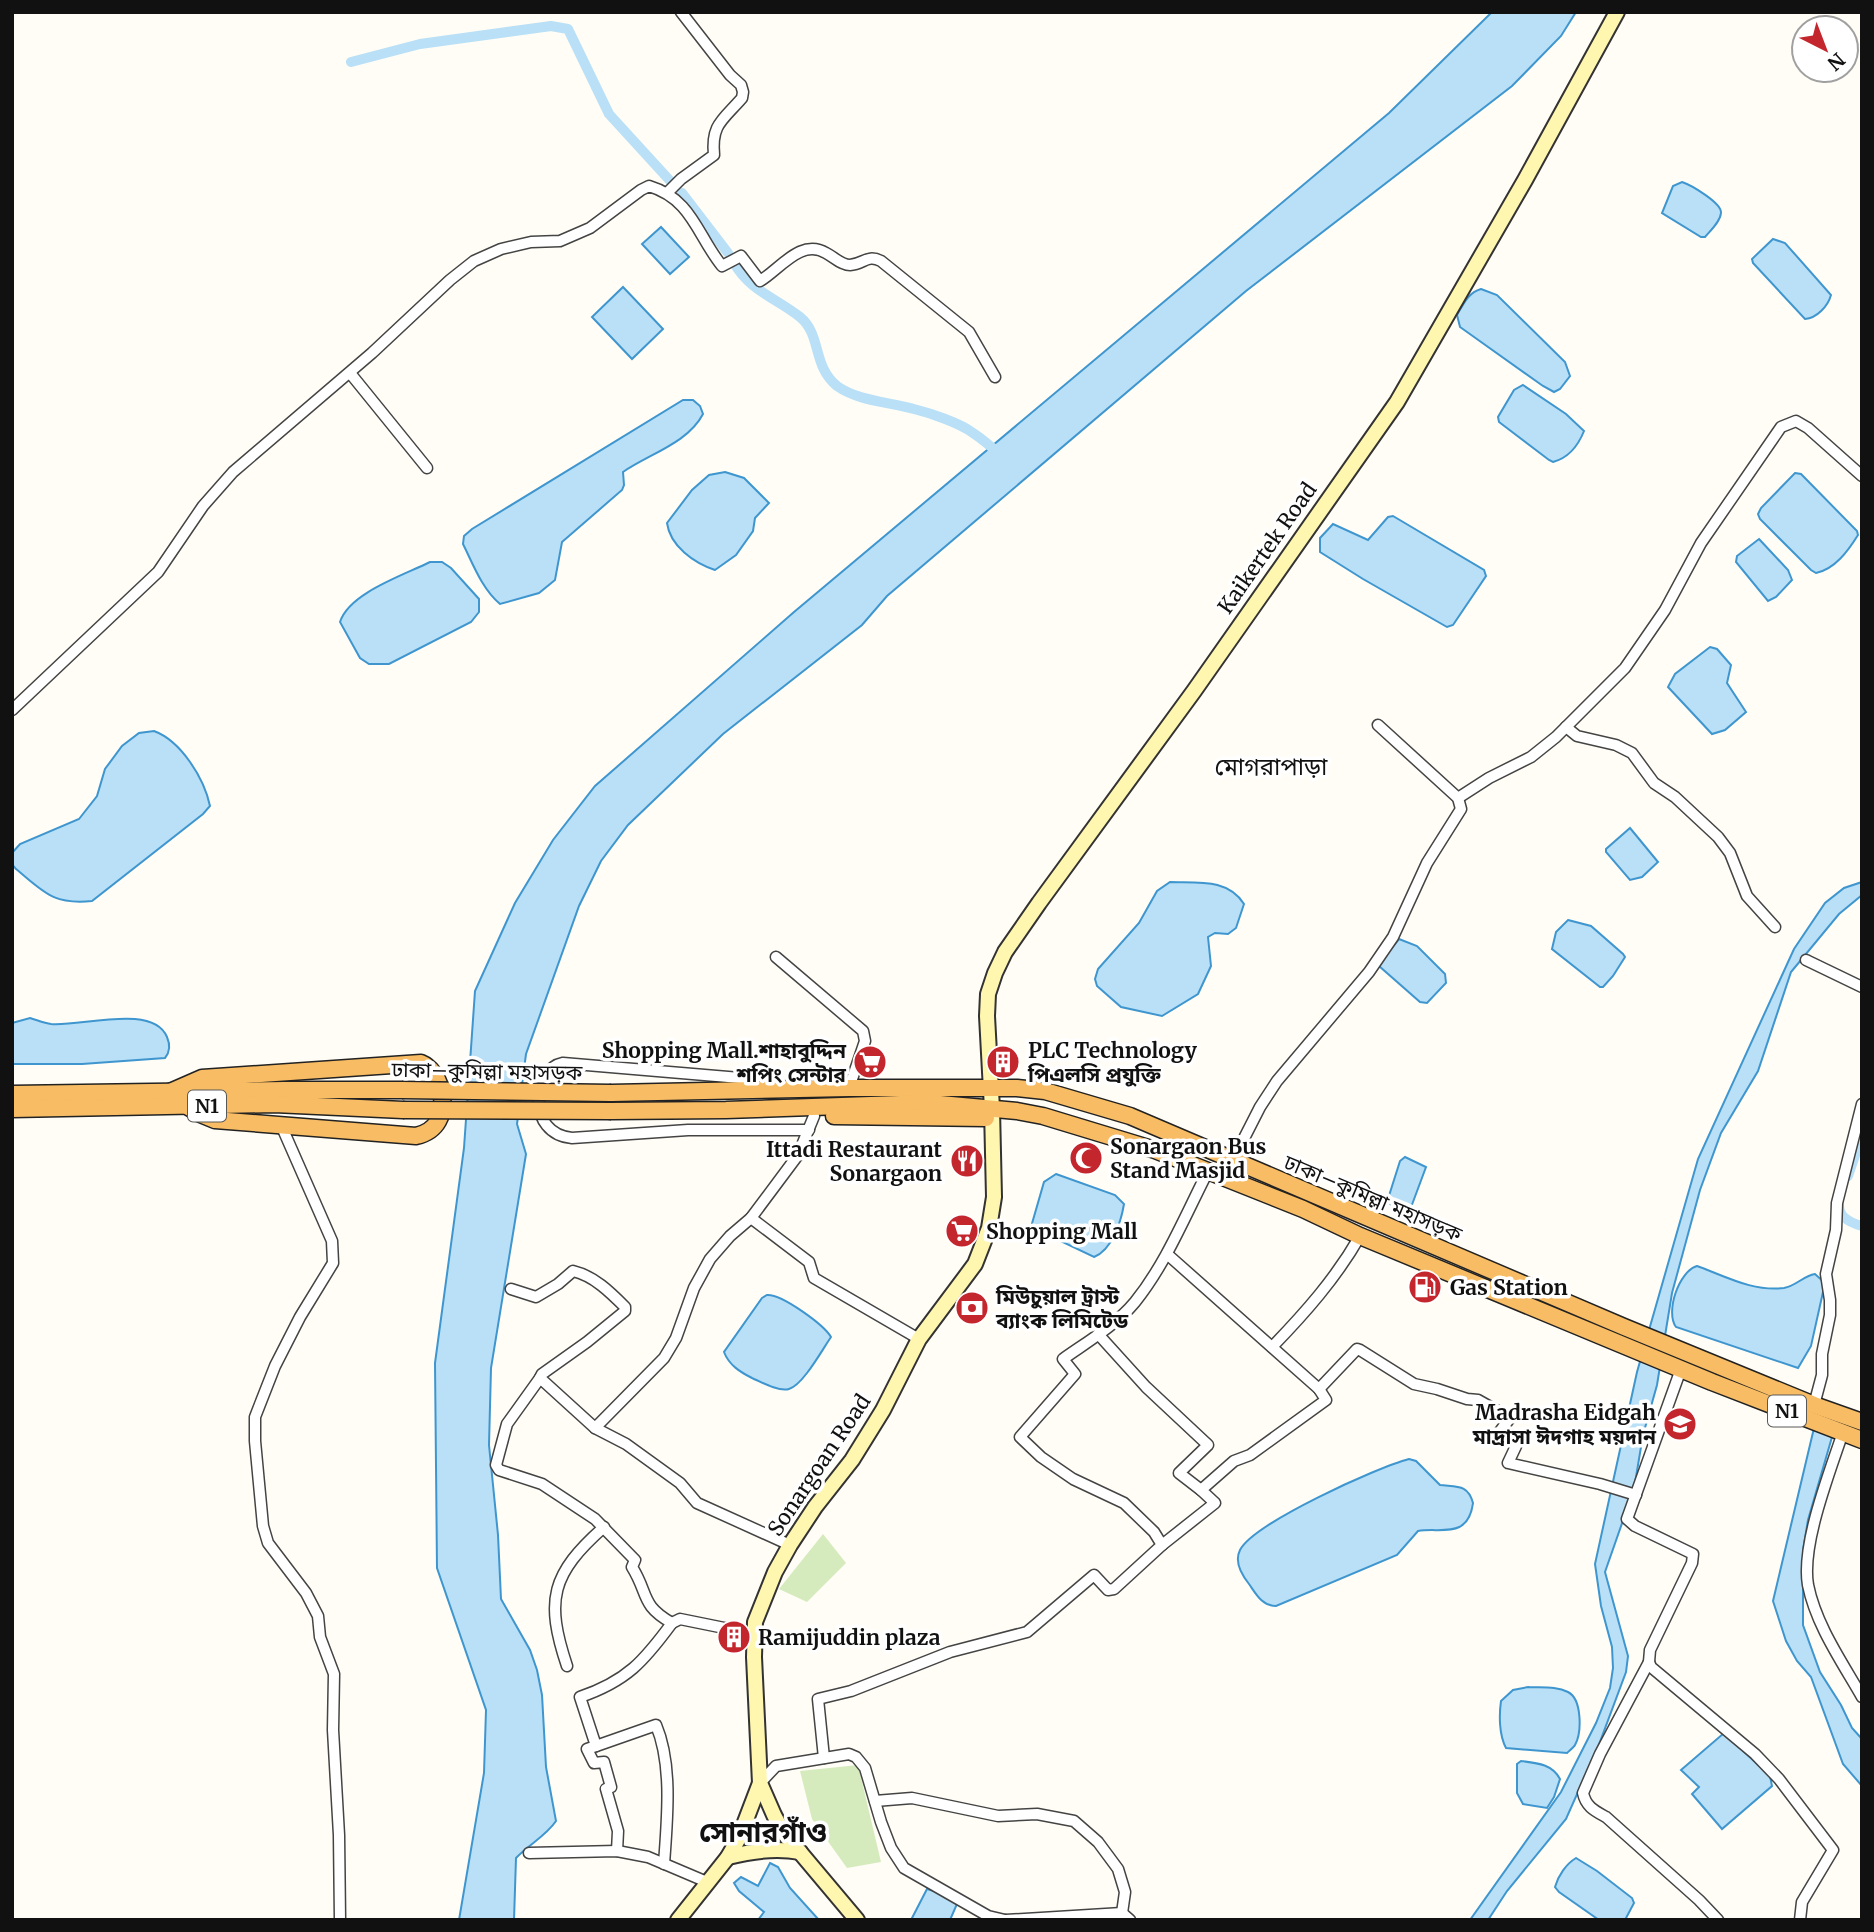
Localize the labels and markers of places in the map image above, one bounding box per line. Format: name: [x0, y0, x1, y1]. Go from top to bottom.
place label: Shopping Mall.শাহাবুদ্দিন শপিং সেন্টার: [602, 1037, 847, 1088]
place label: PLC Technology পিএলসি প্রযুক্তি: [1027, 1037, 1197, 1088]
supermarket icon: Shopping Mall.শাহাবুদ্দিন শপিং সেন্টার: [851, 1043, 889, 1081]
building icon: PLC Technology পিএলসি প্রযুক্তি: [984, 1043, 1022, 1081]
place label: Sonargaon Bus Stand Masjid: [1110, 1133, 1267, 1184]
place label: Ittadi Restaurant Sonargaon: [766, 1136, 943, 1187]
mosque icon: Sonargaon Bus Stand Masjid: [1067, 1139, 1105, 1177]
restaurant icon: Ittadi Restaurant Sonargaon: [948, 1142, 986, 1180]
supermarket icon: Shopping Mall: [943, 1212, 981, 1250]
place label: Shopping Mall: [986, 1218, 1138, 1245]
fuel station icon: Gas Station: [1406, 1268, 1444, 1306]
place label: Gas Station: [1450, 1274, 1568, 1301]
place label: মিউচুয়াল ট্রাস্ট ব্যাংক লিমিটেড: [995, 1283, 1129, 1334]
bank icon: মিউচুয়াল ট্রাস্ট ব্যাংক লিমিটেড: [953, 1289, 991, 1327]
place label: Madrasha Eidgah মাদ্রাসা ঈদগাহ ময়দান: [1472, 1399, 1657, 1450]
school or university icon: Madrasha Eidgah মাদ্রাসা ঈদগাহ ময়দান: [1661, 1405, 1699, 1443]
building icon: Ramijuddin plaza: [715, 1618, 753, 1656]
place label: Ramijuddin plaza: [758, 1624, 941, 1651]

